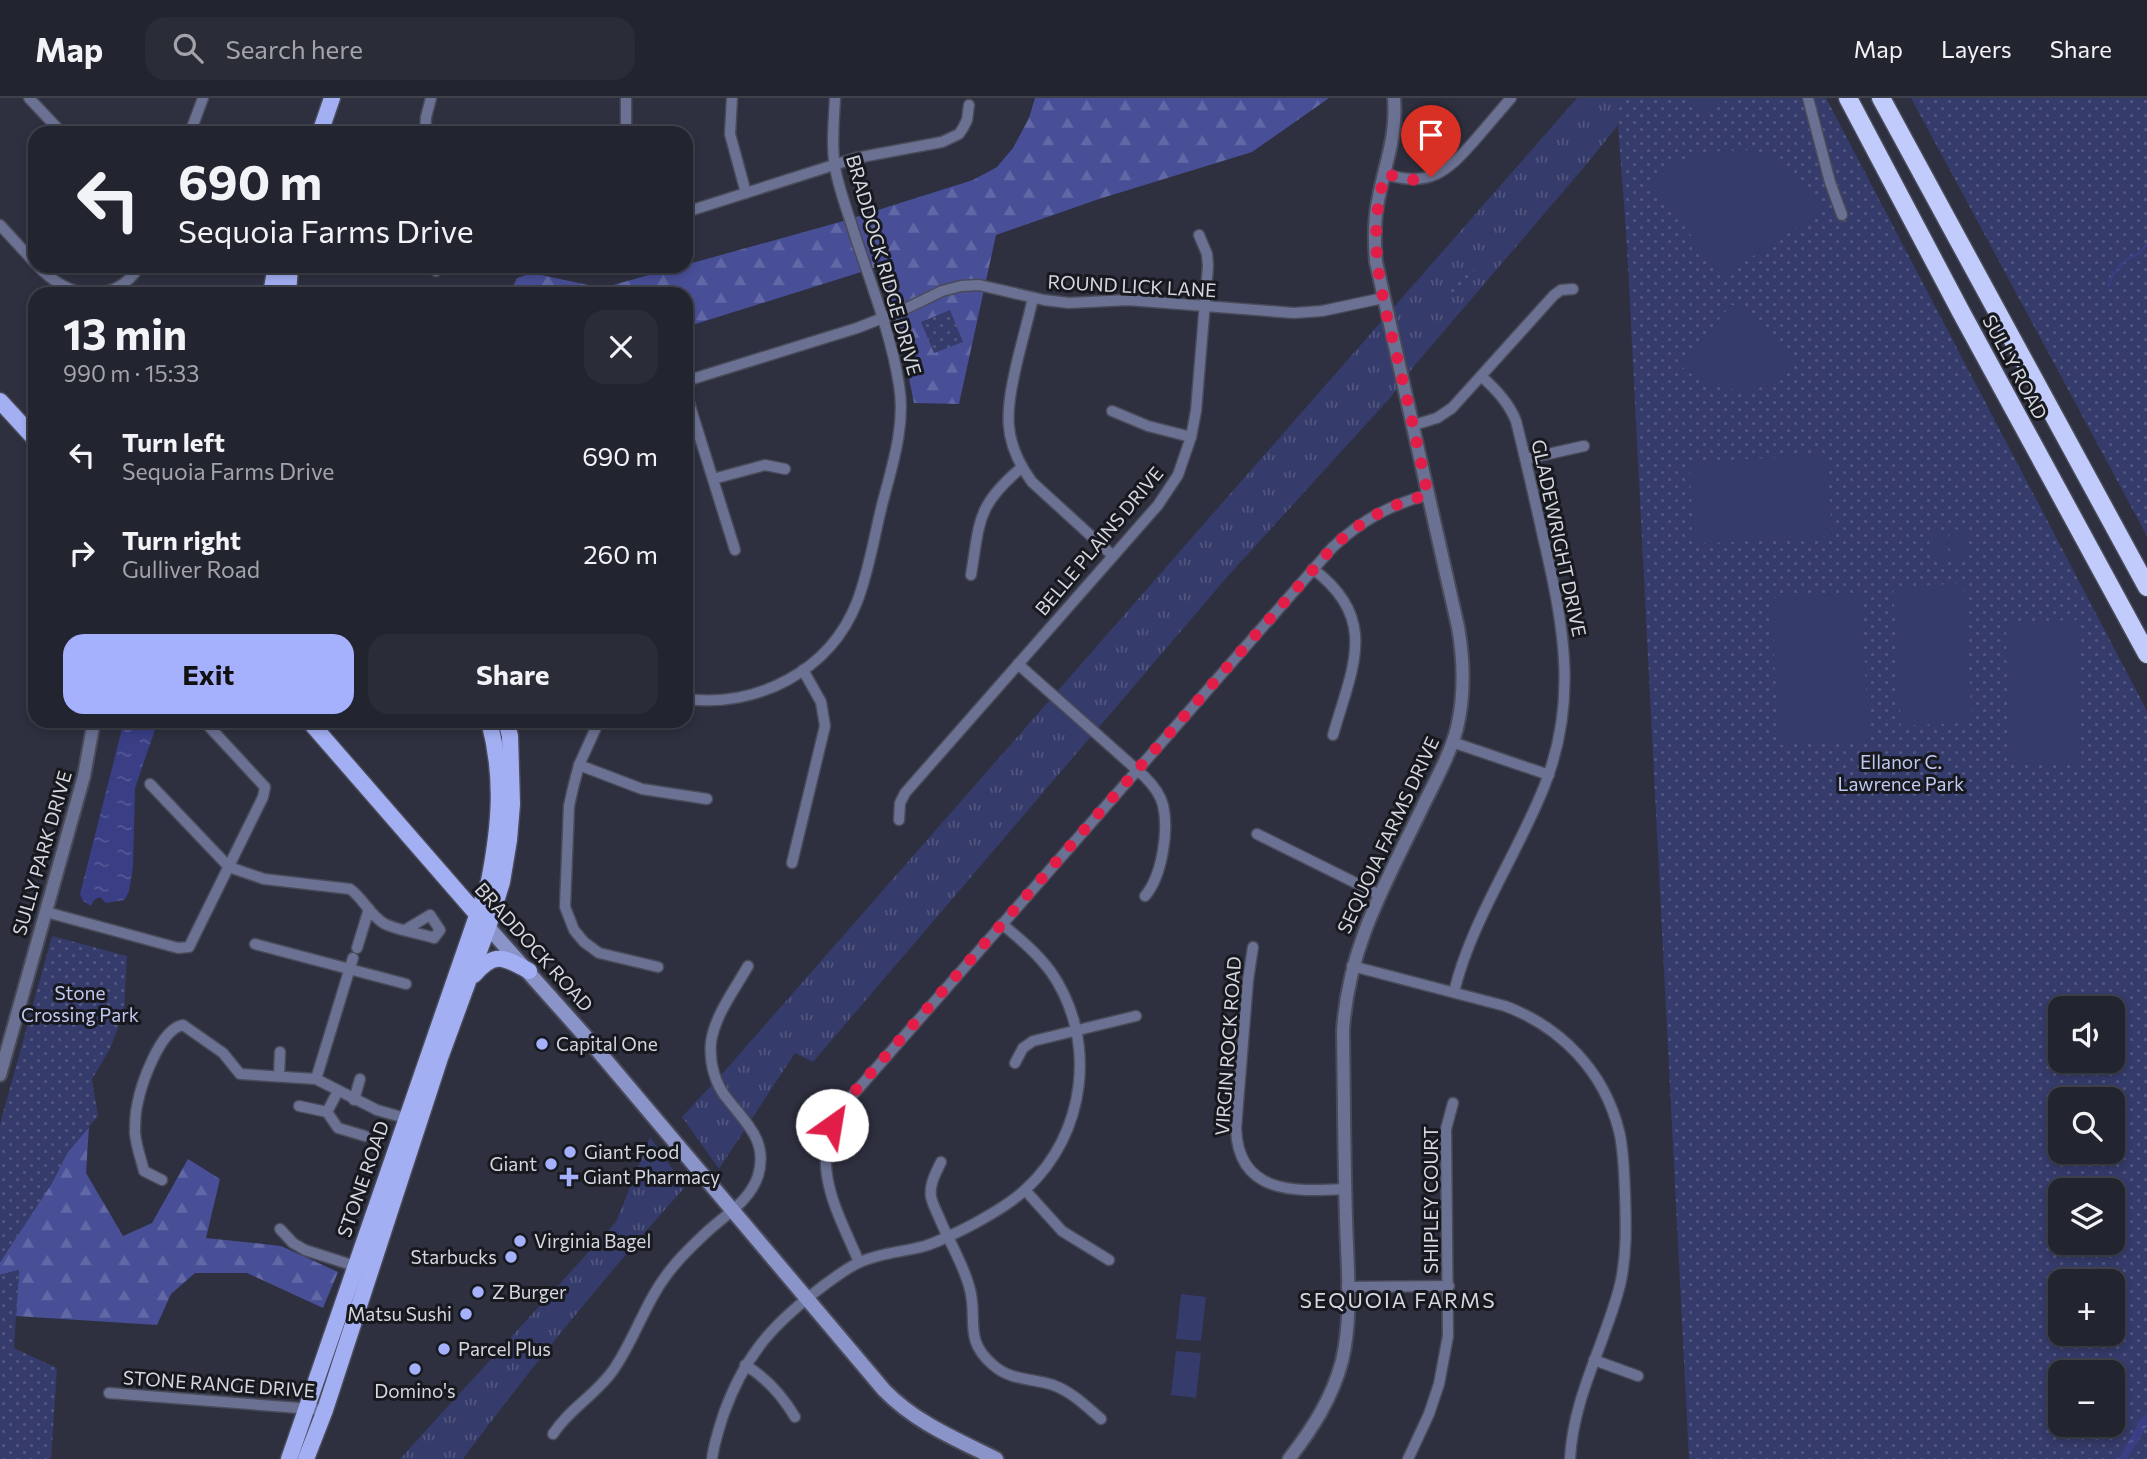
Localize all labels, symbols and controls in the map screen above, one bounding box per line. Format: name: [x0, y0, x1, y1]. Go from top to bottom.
search box: [145, 17, 635, 80]
text: Map: [35, 28, 103, 69]
icon: search: [169, 29, 207, 67]
text: Search here: [225, 33, 363, 64]
text: Map: [1854, 34, 1903, 63]
text: Layers: [1941, 34, 2012, 63]
text: Share: [2050, 34, 2112, 63]
pin: [1401, 105, 1461, 177]
icon: arrive: [1412, 116, 1450, 154]
text: 690 m: [178, 150, 322, 210]
street label: BRADDOCK RIDGE DRIVE: [842, 152, 927, 378]
icon: left: [63, 154, 154, 245]
text: Sequoia Farms Drive: [178, 210, 474, 250]
street label: ROUND LICK LANE: [1047, 270, 1217, 301]
text: 13 min: [63, 307, 187, 359]
button: close: [584, 310, 658, 384]
street label: SULLY ROAD: [1978, 311, 2053, 423]
text: 990 m · 15:33: [63, 359, 199, 387]
text: Turn left: [122, 426, 225, 457]
icon: left: [63, 436, 101, 474]
street label: GLADEWRIGHT DRIVE: [1527, 437, 1592, 639]
text: 690 m: [582, 440, 658, 471]
text: Sequoia Farms Drive: [122, 457, 334, 485]
street label: BELLE PLAINS DRIVE: [1030, 462, 1167, 620]
text: Turn right: [122, 524, 241, 555]
icon: right: [63, 534, 101, 572]
text: 260 m: [583, 538, 658, 569]
text: Gulliver Road: [122, 555, 260, 583]
button: Exit: [63, 634, 354, 714]
button: Share: [368, 634, 658, 714]
street label: SEQUOIA FARMS DRIVE: [1332, 733, 1443, 937]
park label: Ellanor C. Lawrence Park: [1838, 750, 1964, 795]
street label: SULLY PARK DRIVE: [7, 768, 76, 938]
street label: BRADDOCK ROAD: [470, 877, 598, 1016]
street label: VIRGIN ROCK ROAD: [1210, 955, 1245, 1136]
park label: Stone Crossing Park: [21, 981, 139, 1026]
map controls: [2048, 996, 2125, 1437]
button: sound: [2048, 996, 2125, 1073]
place label: Capital One: [556, 1032, 658, 1055]
marker: Capital One: [534, 1036, 550, 1052]
button: search: [2048, 1087, 2125, 1164]
position arrow: [795, 1088, 869, 1162]
street label: STONE ROAD: [332, 1118, 393, 1240]
street label: SHIPLEY COURT: [1419, 1126, 1442, 1274]
place label: Giant Food: [584, 1140, 679, 1163]
marker: Giant Food: [562, 1144, 578, 1160]
place label: Giant: [490, 1152, 537, 1175]
marker: Giant: [543, 1156, 559, 1172]
place label: Giant Pharmacy: [583, 1165, 720, 1188]
marker: Giant Pharmacy: [561, 1169, 577, 1185]
button: layers: [2048, 1178, 2125, 1255]
place label: Virginia Bagel: [534, 1229, 651, 1252]
marker: Virginia Bagel: [512, 1233, 528, 1249]
place label: Starbucks: [411, 1245, 497, 1268]
marker: Starbucks: [503, 1249, 519, 1265]
button: +: [2048, 1269, 2125, 1346]
place label: Z Burger: [492, 1280, 567, 1303]
marker: Z Burger: [470, 1284, 486, 1300]
district label: SEQUOIA FARMS: [1299, 1287, 1497, 1312]
place label: Matsu Sushi: [347, 1302, 452, 1325]
marker: Matsu Sushi: [458, 1306, 474, 1322]
place label: Parcel Plus: [458, 1337, 551, 1360]
marker: Parcel Plus: [436, 1341, 452, 1357]
button: −: [2048, 1360, 2125, 1437]
marker: Domino's: [407, 1361, 423, 1377]
street label: STONE RANGE DRIVE: [122, 1365, 316, 1402]
place label: Domino's: [374, 1379, 456, 1402]

